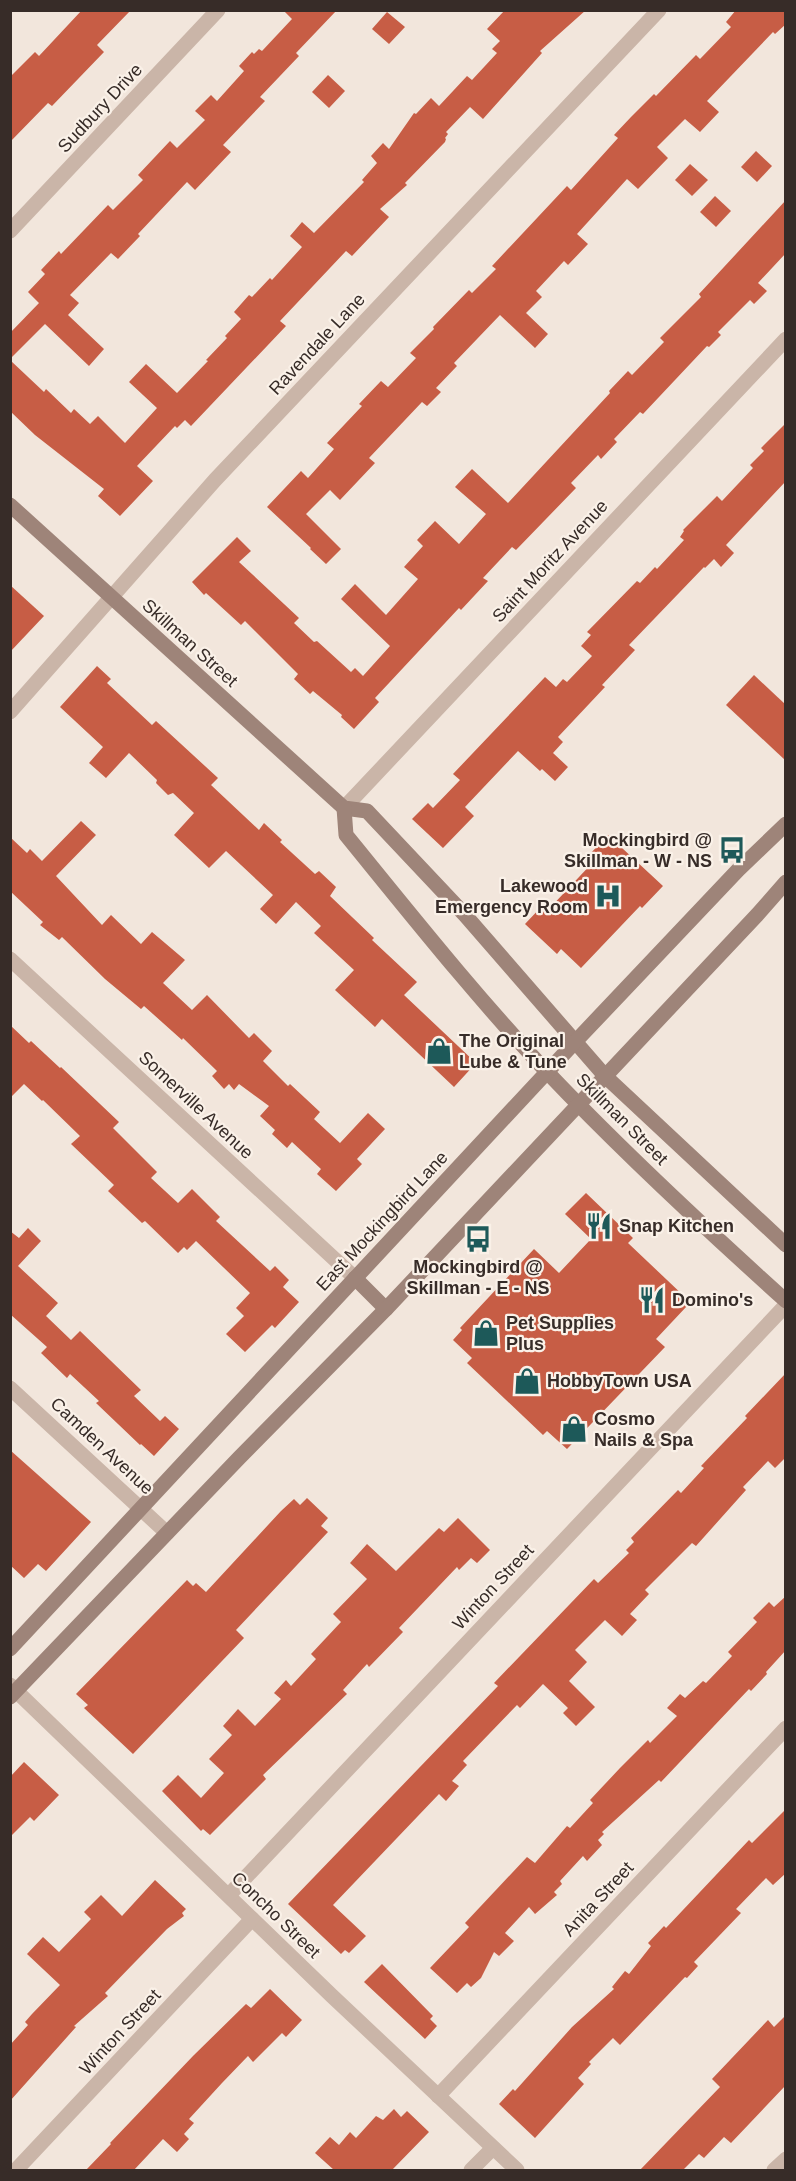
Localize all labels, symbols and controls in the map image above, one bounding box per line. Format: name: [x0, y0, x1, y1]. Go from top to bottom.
street label: Sudbury Drive: [54, 59, 146, 157]
street label: Ravendale Lane: [265, 289, 369, 399]
street label: Saint Moritz Avenue: [488, 496, 612, 626]
street label: Skillman Street: [138, 595, 242, 691]
place label: Mockingbird @ Skillman - W - NS: [564, 830, 712, 871]
bus stop icon: Mockingbird @ Skillman - W - NS: [717, 835, 747, 865]
place label: Lakewood Emergency Room: [435, 876, 588, 917]
hospital icon: Lakewood Emergency Room: [593, 881, 623, 911]
place label: The Original Lube & Tune: [459, 1031, 567, 1072]
shop icon: The Original Lube & Tune: [424, 1036, 454, 1066]
street label: Somerville Avenue: [135, 1047, 257, 1163]
street label: Skillman Street: [572, 1069, 672, 1169]
street label: East Mockingbird Lane: [312, 1147, 452, 1295]
restaurant icon: Snap Kitchen: [584, 1211, 614, 1241]
place label: Snap Kitchen: [619, 1216, 734, 1236]
bus stop icon: Mockingbird @ Skillman - E - NS: [463, 1224, 493, 1254]
place label: Mockingbird @ Skillman - E - NS: [406, 1257, 550, 1298]
restaurant icon: Domino's: [637, 1285, 667, 1315]
place label: Domino's: [672, 1290, 753, 1310]
place label: Pet Supplies Plus: [506, 1313, 614, 1354]
shop icon: Pet Supplies Plus: [471, 1318, 501, 1348]
shop icon: HobbyTown USA: [512, 1366, 542, 1396]
place label: HobbyTown USA: [547, 1371, 692, 1391]
street label: Camden Avenue: [47, 1393, 157, 1499]
place label: Cosmo Nails & Spa: [594, 1409, 694, 1450]
shop icon: Cosmo Nails & Spa: [559, 1414, 589, 1444]
street label: Winton Street: [449, 1540, 537, 1634]
street label: Anita Street: [559, 1858, 637, 1940]
street label: Concho Street: [228, 1868, 324, 1962]
street label: Winton Street: [76, 1985, 164, 2079]

